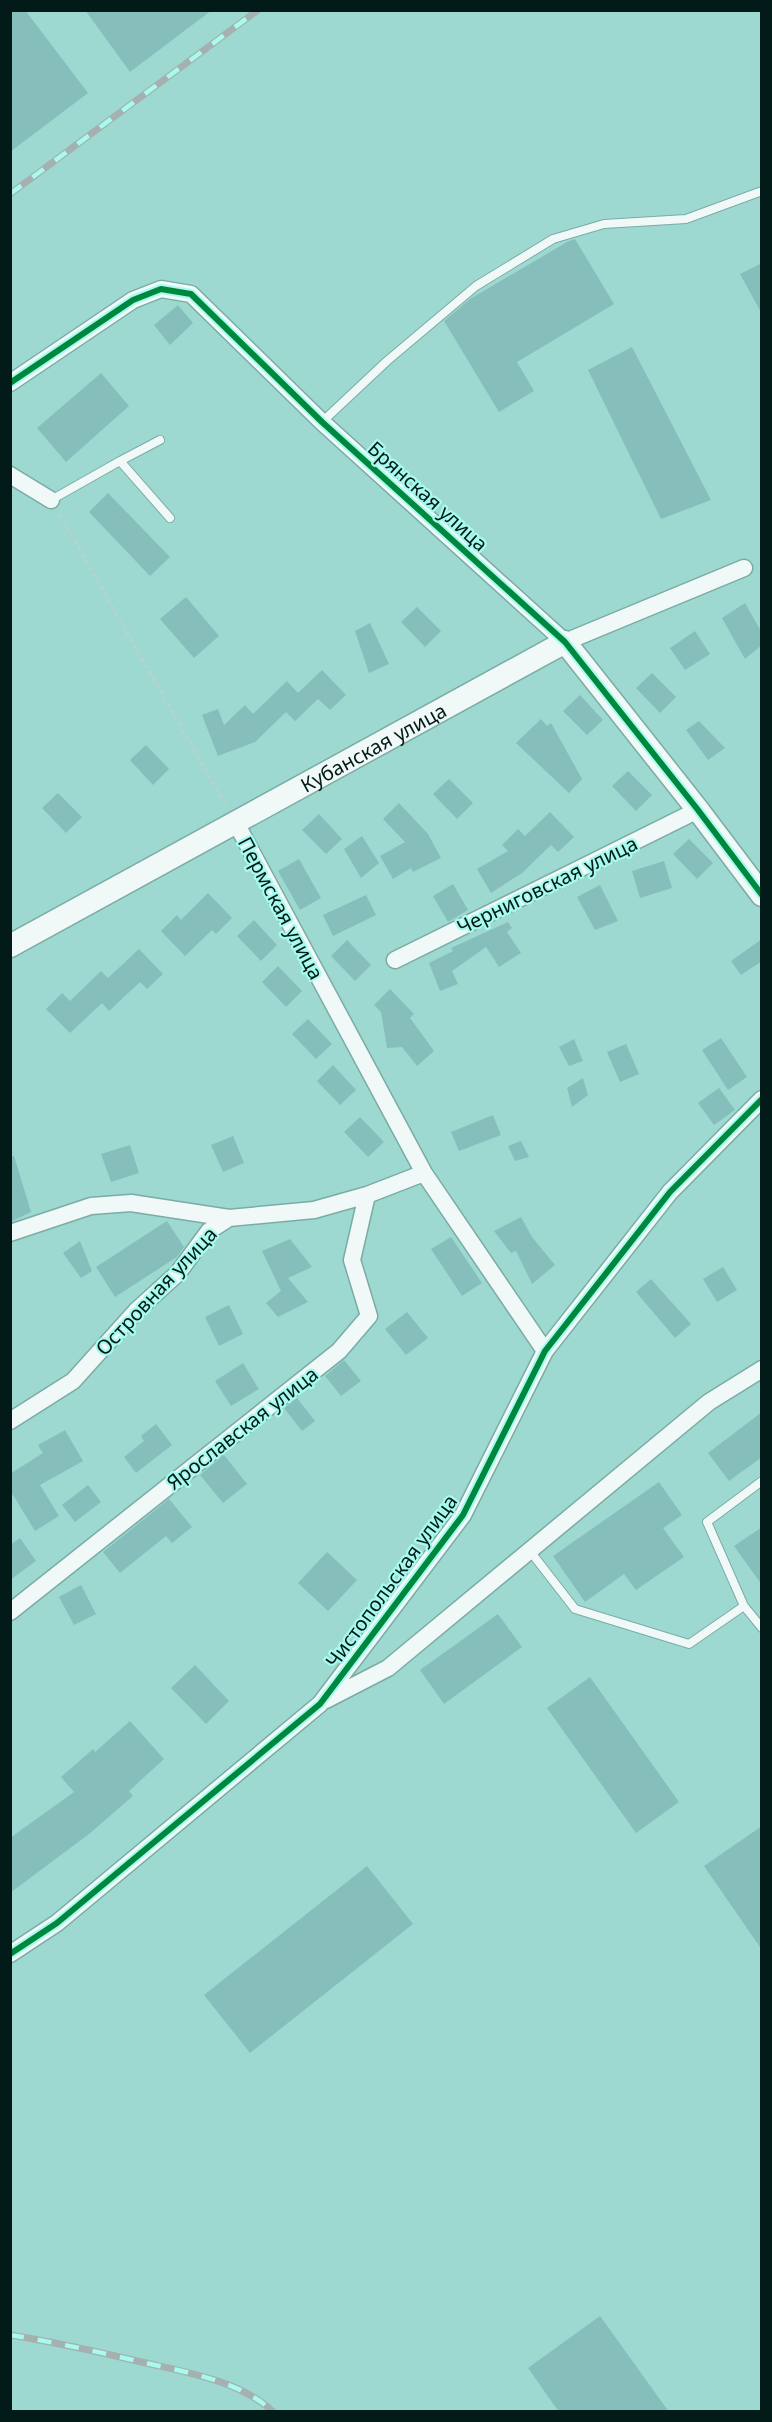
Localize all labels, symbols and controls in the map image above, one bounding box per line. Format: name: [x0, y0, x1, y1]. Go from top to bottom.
street label: Брянская улица: [362, 435, 494, 557]
street label: Кубанская улица: [295, 696, 451, 798]
street label: Черниговская улица: [452, 830, 642, 940]
street label: Пермская улица: [232, 832, 330, 984]
street label: Островная улица: [89, 1221, 223, 1361]
street label: Ярославская улица: [161, 1360, 323, 1496]
street label: Чистопольская улица: [319, 1489, 463, 1673]

